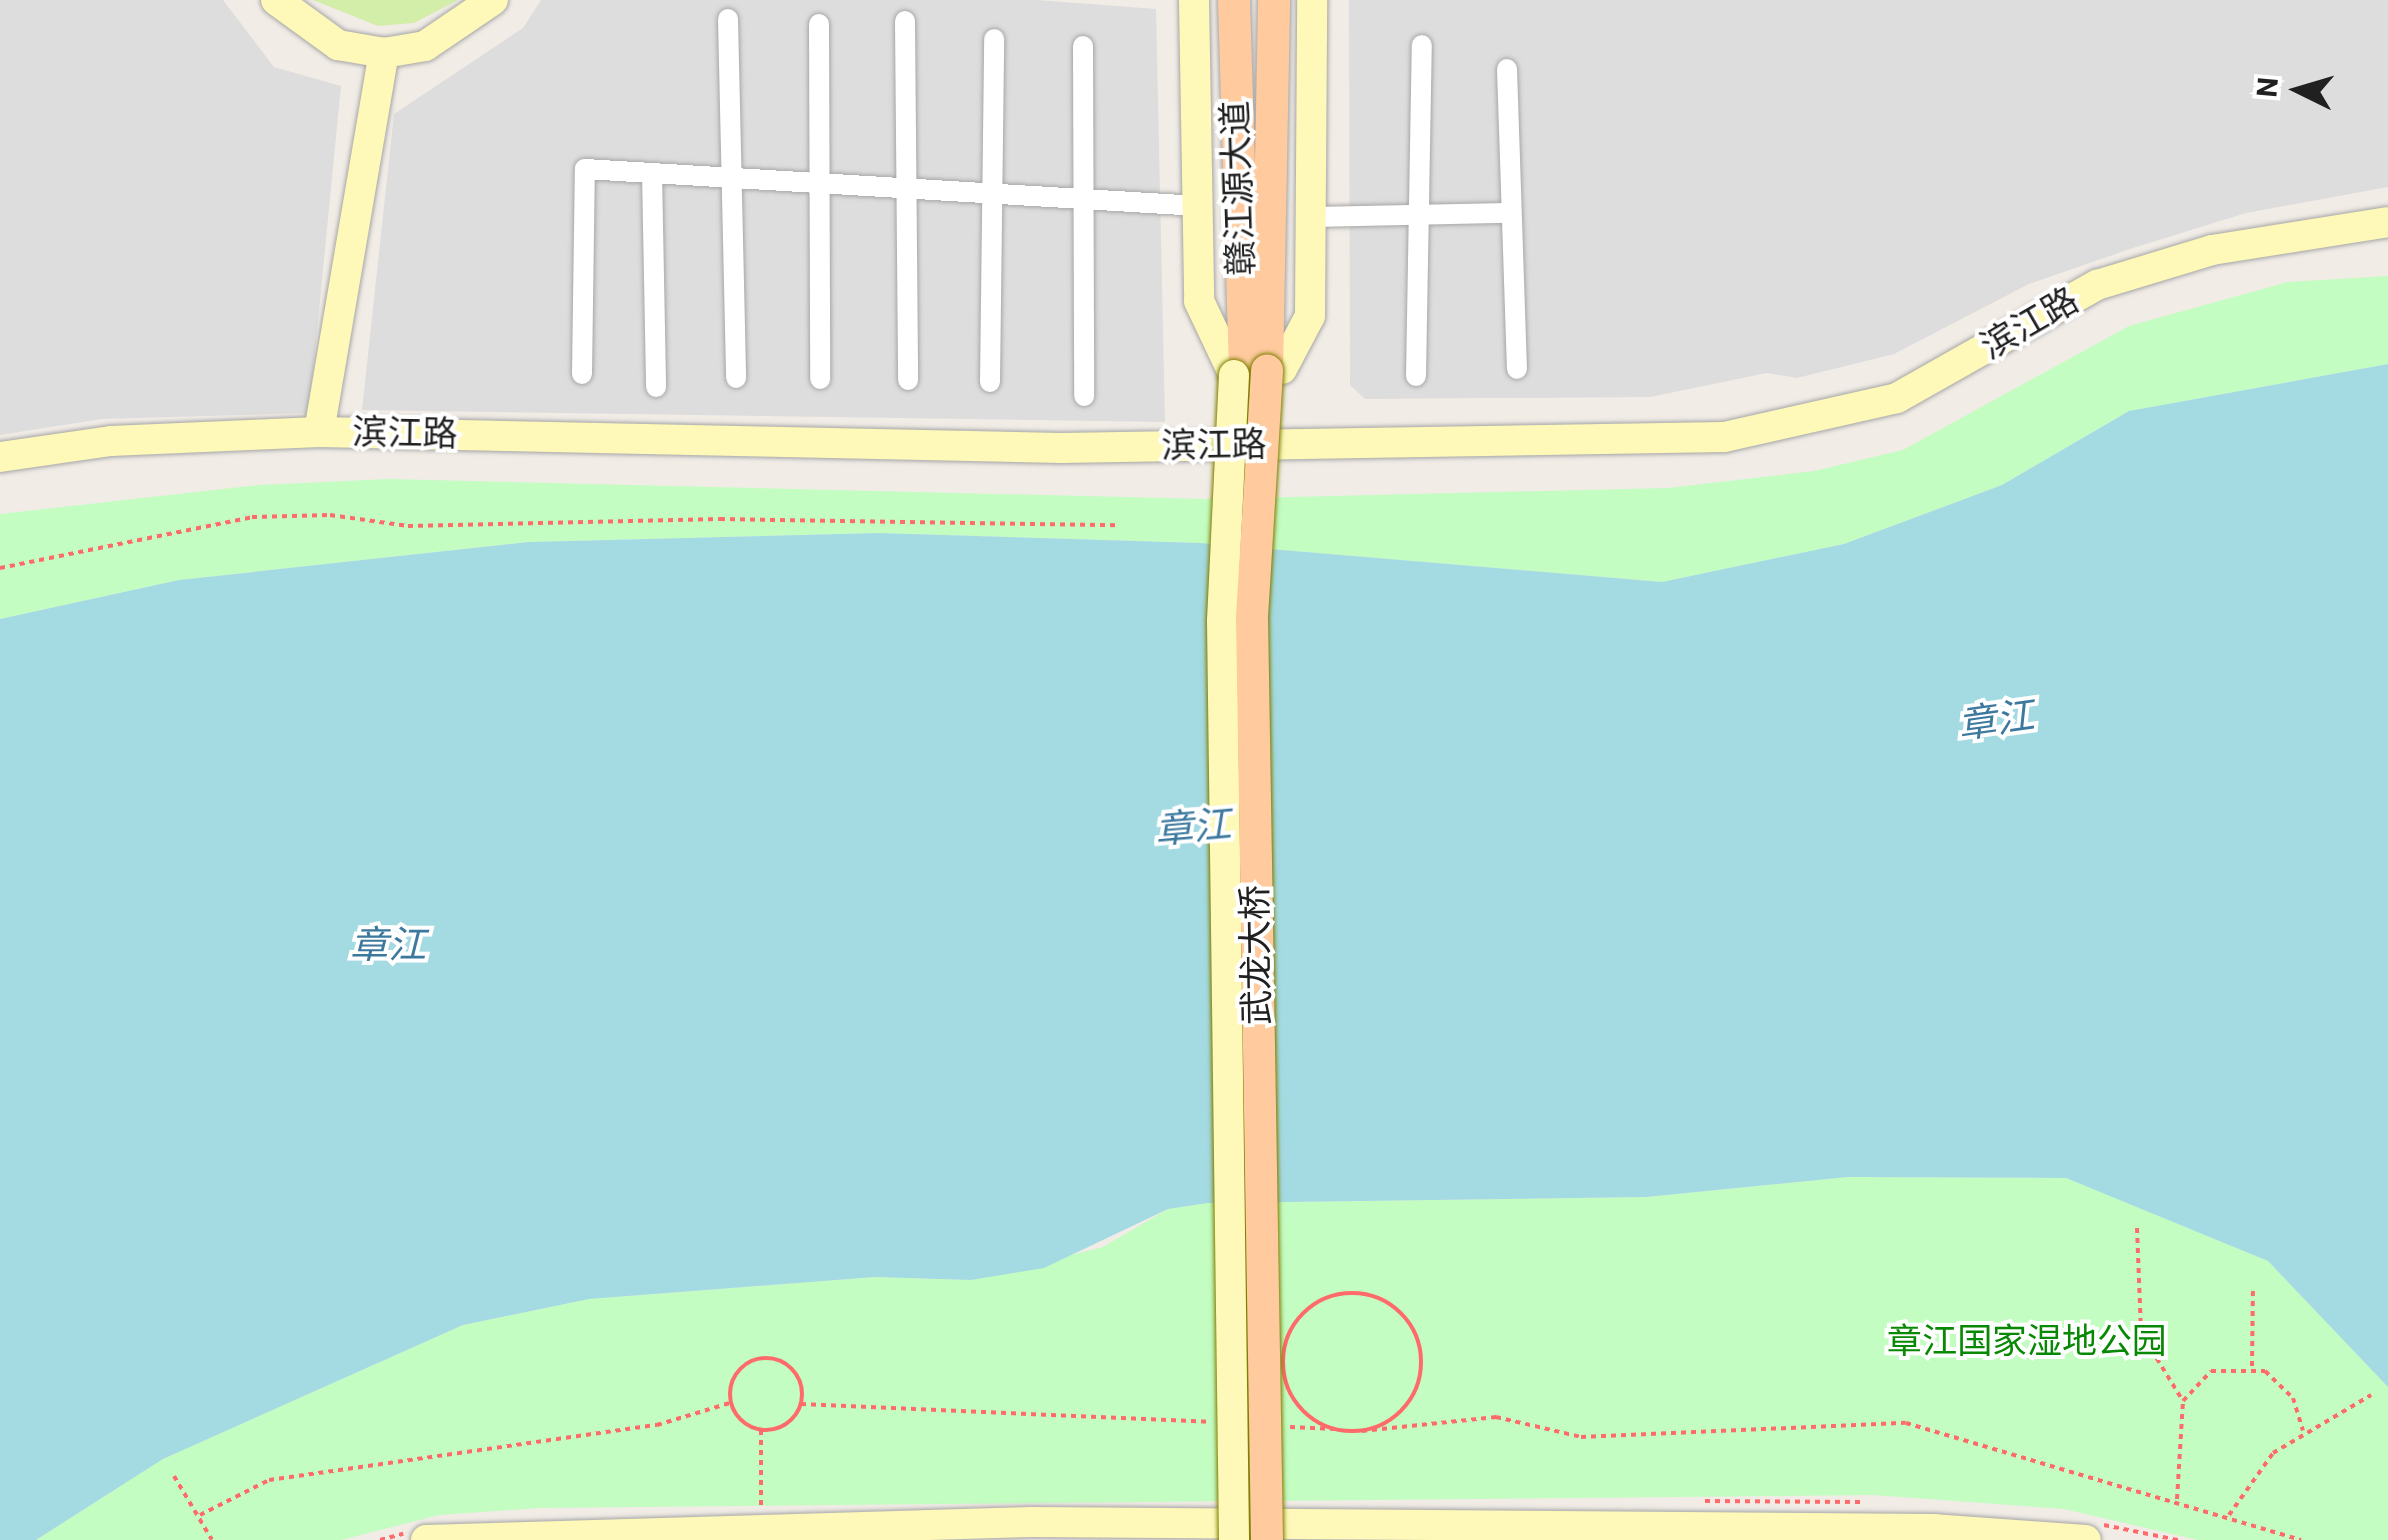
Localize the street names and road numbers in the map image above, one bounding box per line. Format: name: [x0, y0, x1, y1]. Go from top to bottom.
street label: 赣江源大道: [1215, 100, 1263, 276]
street label: 滨江路: [1974, 280, 2086, 368]
street label: 滨江路: [352, 412, 458, 456]
street label: 滨江路: [1161, 424, 1267, 468]
street label: 武龙大桥: [1235, 885, 1279, 1025]

